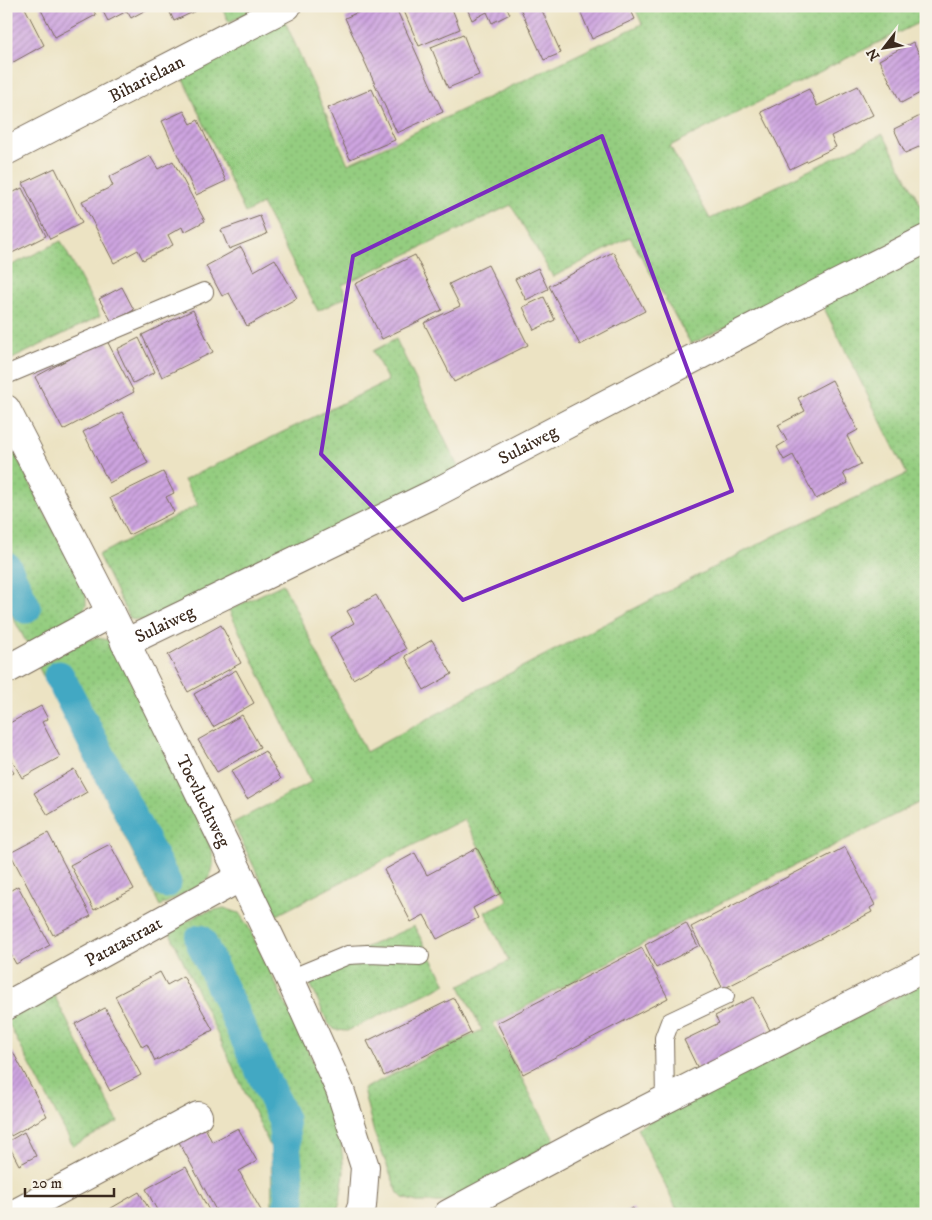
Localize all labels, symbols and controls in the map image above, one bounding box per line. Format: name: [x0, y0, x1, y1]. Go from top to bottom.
north arrow: [860, 22, 910, 72]
text: N: [863, 44, 884, 64]
street label: Biharielaan: [105, 51, 189, 108]
street label: Sulaiweg: [495, 421, 562, 470]
street label: Sulaiweg: [132, 601, 199, 648]
street label: Toevluchtweg: [171, 752, 235, 851]
street label: Patatastraat: [82, 912, 166, 972]
scale bar: [25, 1165, 114, 1197]
text: 20 m: [32, 1174, 62, 1193]

